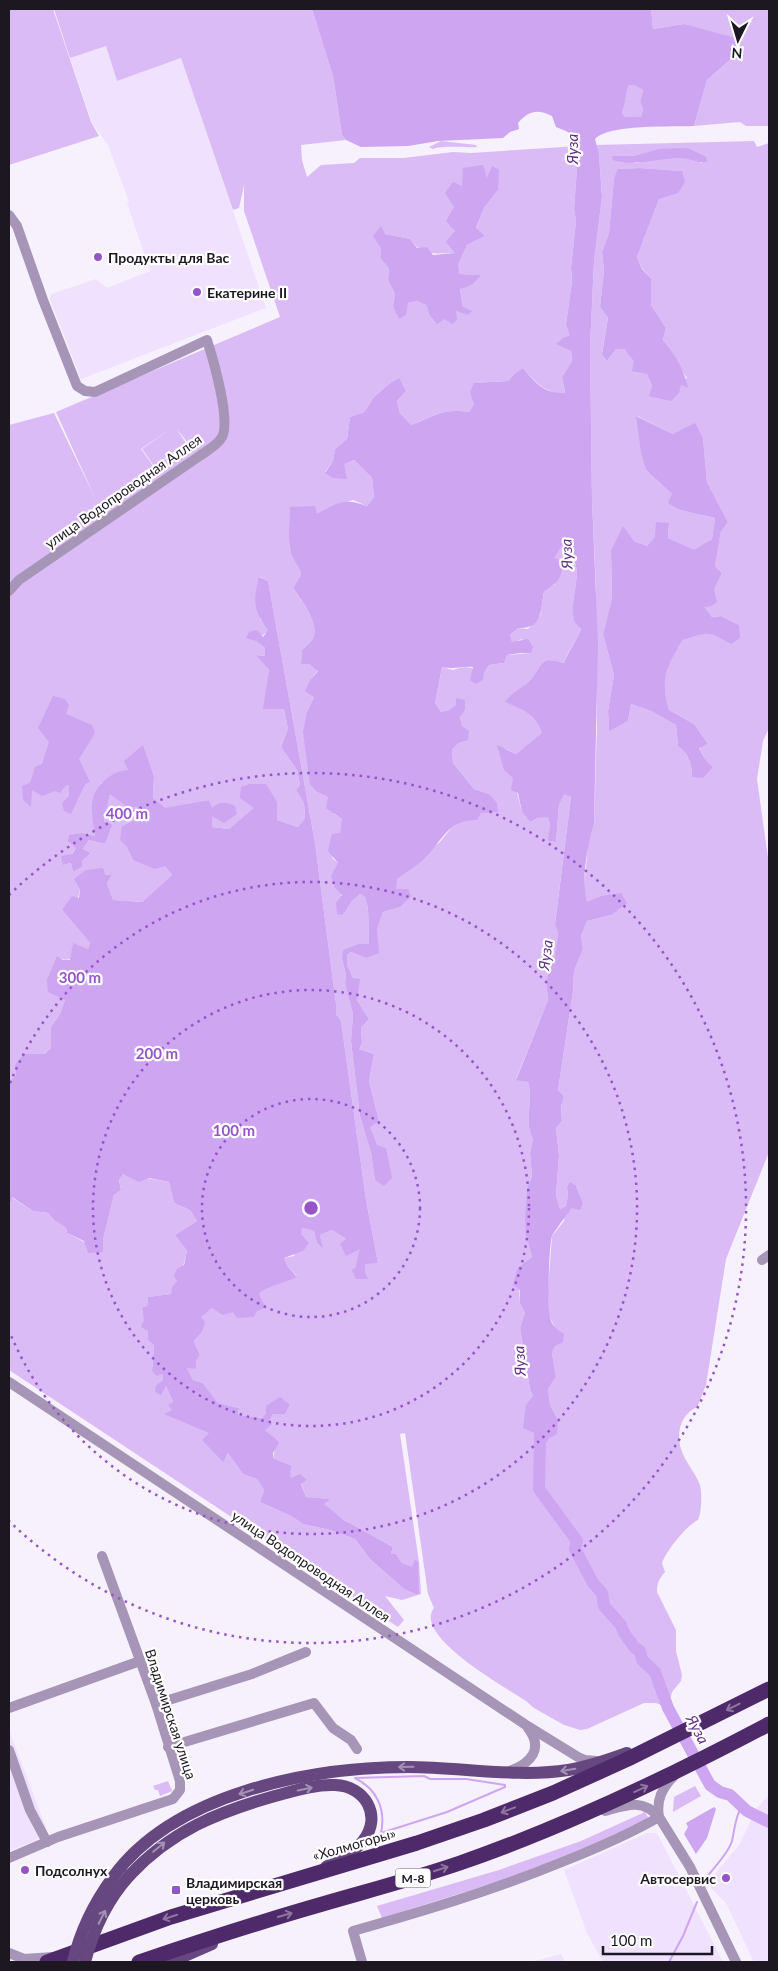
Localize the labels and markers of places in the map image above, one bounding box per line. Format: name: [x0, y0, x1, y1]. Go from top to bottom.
place label: Продукты для Вас: [108, 249, 230, 266]
marker: Продукты для Вас: [92, 251, 104, 263]
place label: Екатерине II: [207, 284, 287, 301]
marker: Екатерине II: [191, 286, 203, 298]
centre of rings: [302, 1199, 320, 1217]
place label: Подсолнух: [35, 1862, 108, 1879]
marker: Подсолнух: [19, 1864, 31, 1876]
place label: Автосервис: [639, 1870, 716, 1887]
marker: Автосервис: [720, 1872, 732, 1884]
place label: Владимирская церковь: [186, 1874, 282, 1907]
marker: Владимирская церковь: [170, 1884, 182, 1896]

